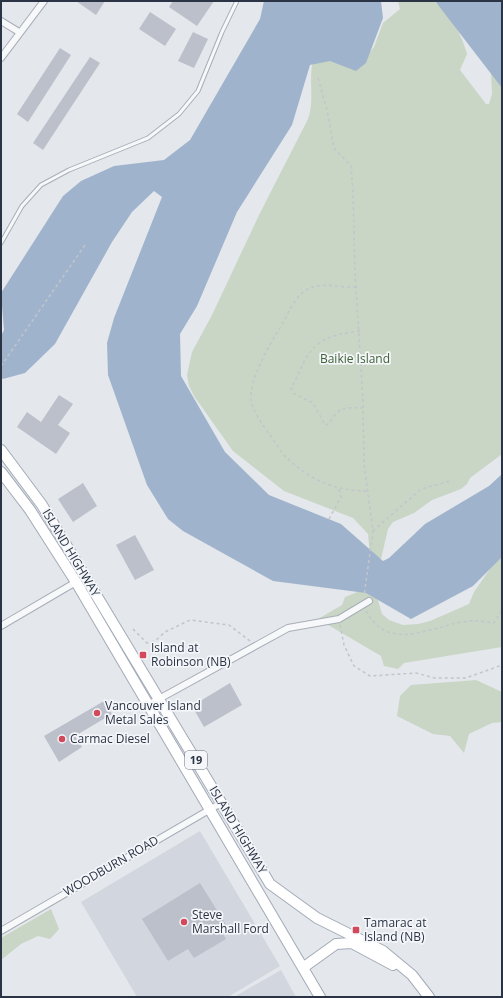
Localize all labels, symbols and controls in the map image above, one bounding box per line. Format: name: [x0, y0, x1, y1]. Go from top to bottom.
park label: Baikie Island: [320, 350, 390, 367]
street label: ISLAND HIGHWAY: [38, 506, 105, 600]
place label: Island at Robinson (NB): [151, 639, 231, 670]
marker: Island at Robinson (NB): [138, 650, 148, 660]
place label: Vancouver Island Metal Sales: [105, 697, 201, 728]
marker: Vancouver Island Metal Sales: [92, 708, 102, 718]
place label: Carmac Diesel: [70, 730, 150, 747]
marker: Carmac Diesel: [57, 734, 67, 744]
road number: 19: [185, 751, 207, 769]
street label: ISLAND HIGHWAY: [205, 783, 272, 877]
street label: WOODBURN ROAD: [60, 831, 162, 900]
place label: Steve Marshall Ford: [192, 906, 269, 937]
place label: Tamarac at Island (NB): [364, 914, 426, 945]
marker: Steve Marshall Ford: [179, 917, 189, 927]
marker: Tamarac at Island (NB): [351, 925, 361, 935]

